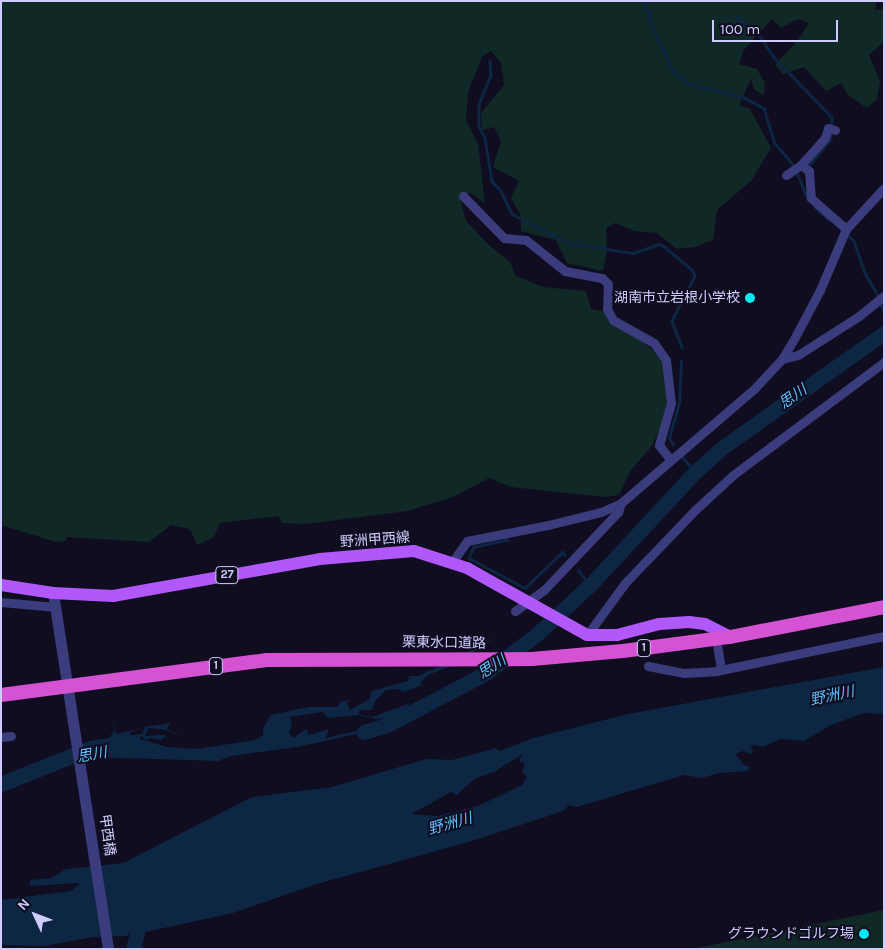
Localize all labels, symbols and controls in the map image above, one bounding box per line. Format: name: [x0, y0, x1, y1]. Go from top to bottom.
scale bar: [715, 10, 841, 42]
text: 100 m: [720, 20, 760, 38]
place label: 湖南市立岩根小学校: [614, 290, 740, 306]
marker: 湖南市立岩根小学校: [744, 292, 756, 304]
water label: 思川: [776, 381, 810, 413]
street label: 野洲甲西線: [339, 529, 411, 551]
road number: 27: [214, 566, 240, 584]
street label: 栗東水口道路: [402, 634, 486, 652]
road number: 1: [636, 638, 652, 658]
water label: 思川: [475, 651, 509, 683]
road number: 1: [208, 656, 224, 676]
water label: 野洲川: [808, 683, 856, 709]
water label: 思川: [76, 744, 108, 766]
water label: 野洲川: [426, 809, 474, 839]
street label: 甲西橋: [96, 813, 118, 857]
north arrow: [10, 890, 60, 940]
text: N: [14, 895, 33, 914]
place label: グラウンドゴルフ場: [728, 926, 854, 942]
marker: グラウンドゴルフ場: [858, 928, 870, 940]

